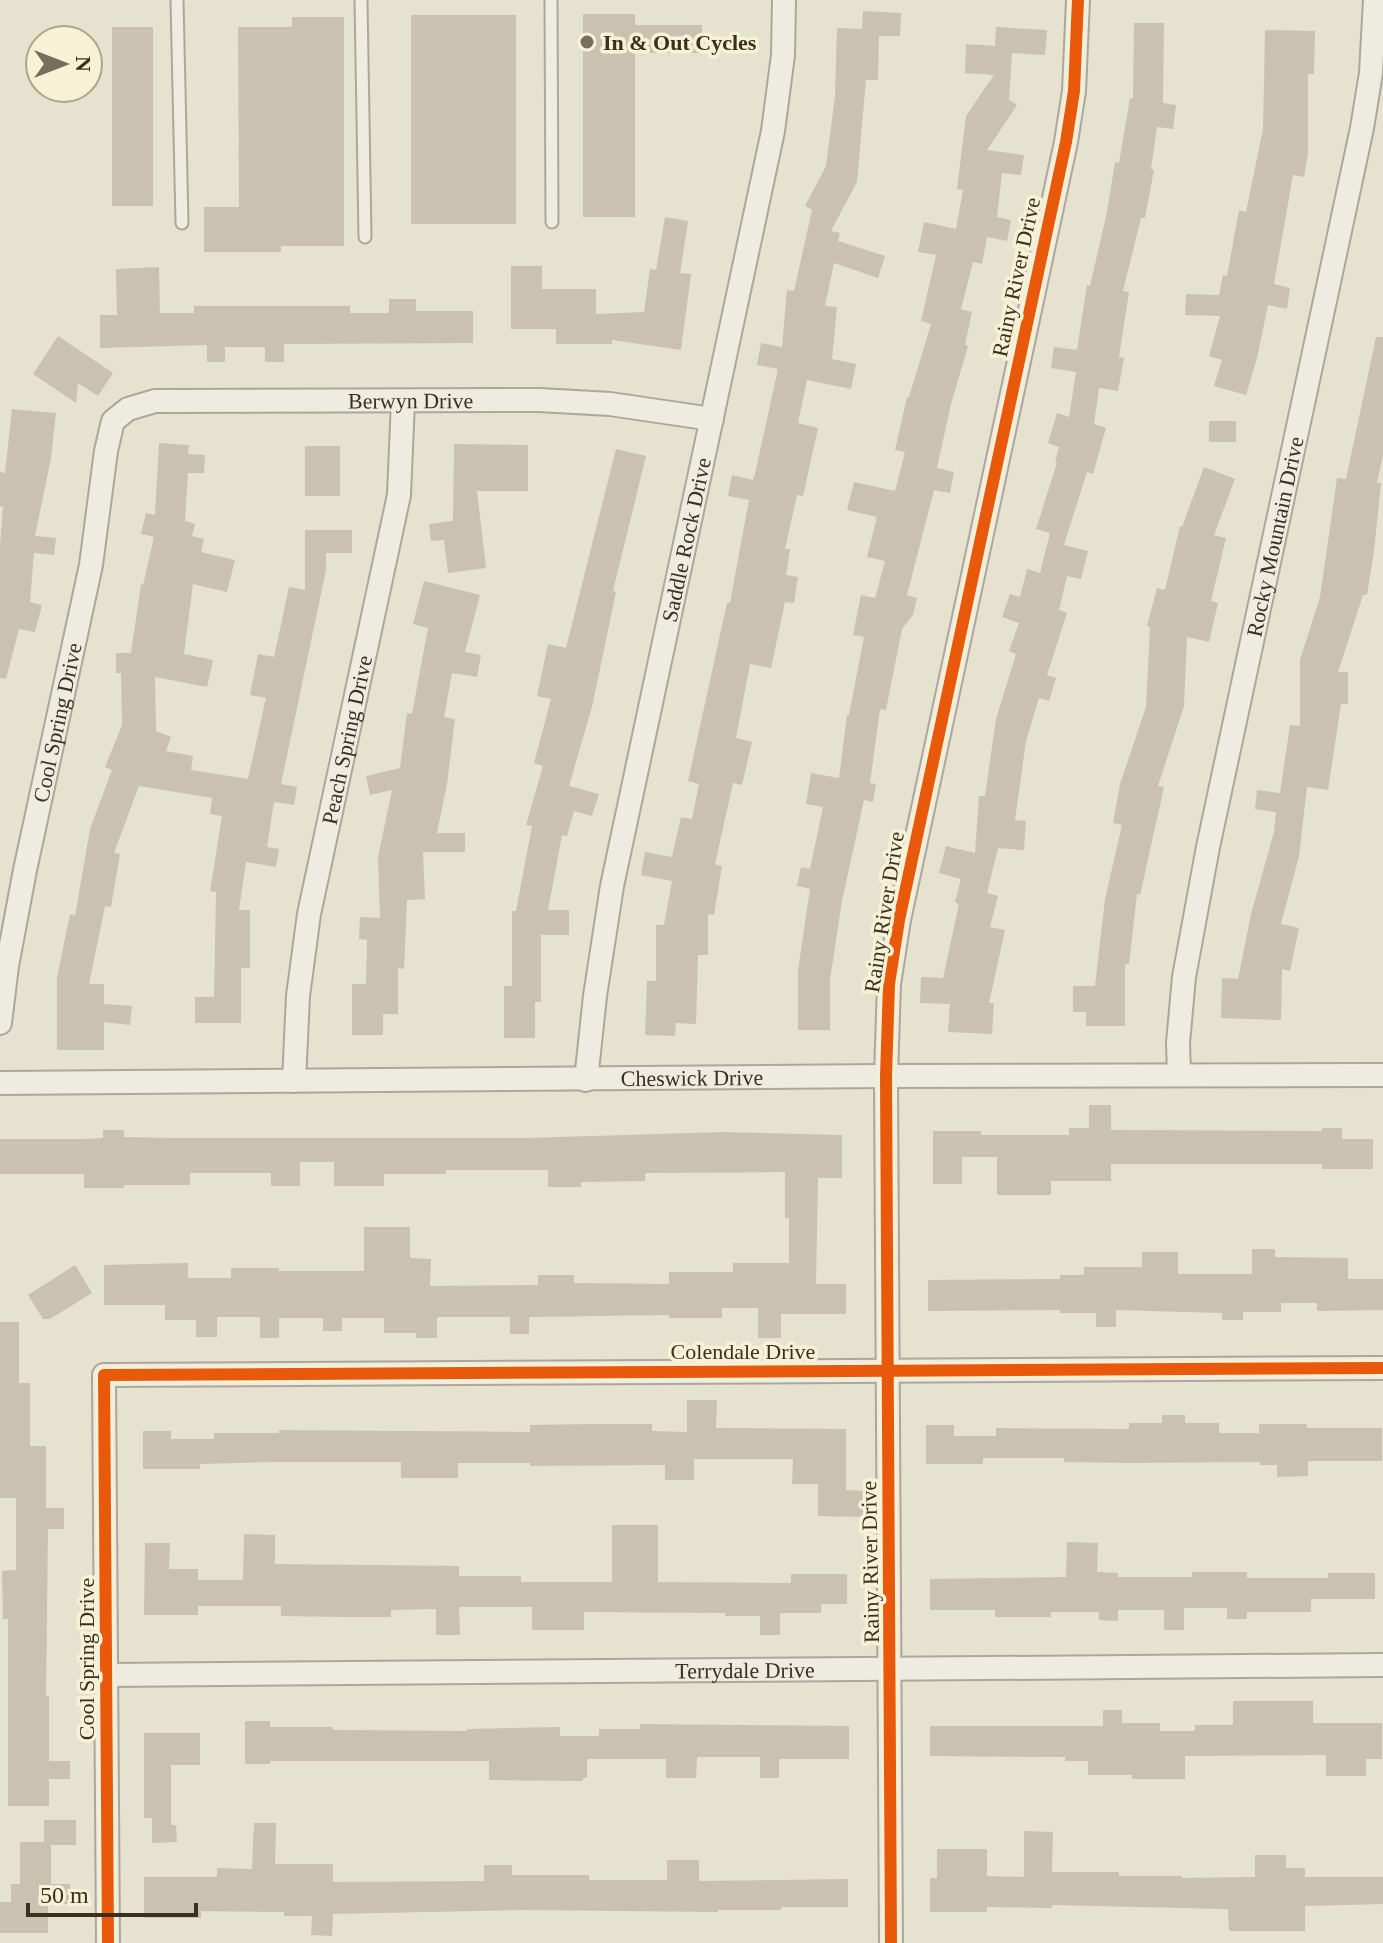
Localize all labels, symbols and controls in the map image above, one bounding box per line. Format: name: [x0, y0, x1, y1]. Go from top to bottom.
north arrow: [24, 24, 104, 104]
place label: In & Out Cycles: [603, 30, 757, 55]
marker: In & Out Cycles: [578, 33, 596, 51]
text: N: [71, 56, 96, 72]
street label: Rainy River Drive: [987, 195, 1045, 359]
street label: Berwyn Drive: [348, 388, 473, 413]
street label: Rocky Mountain Drive: [1241, 434, 1308, 639]
street label: Saddle Rock Drive: [656, 455, 716, 624]
street label: Cool Spring Drive: [28, 640, 86, 805]
street label: Peach Spring Drive: [316, 653, 377, 827]
street label: Rainy River Drive: [859, 830, 909, 994]
street label: Cheswick Drive: [621, 1064, 763, 1091]
street label: Colendale Drive: [671, 1339, 815, 1364]
street label: Rainy River Drive: [856, 1481, 884, 1643]
street label: Cool Spring Drive: [74, 1578, 99, 1740]
street label: Terrydale Drive: [675, 1657, 815, 1683]
scale bar: [28, 1867, 196, 1917]
text: 50 m: [40, 1882, 89, 1908]

